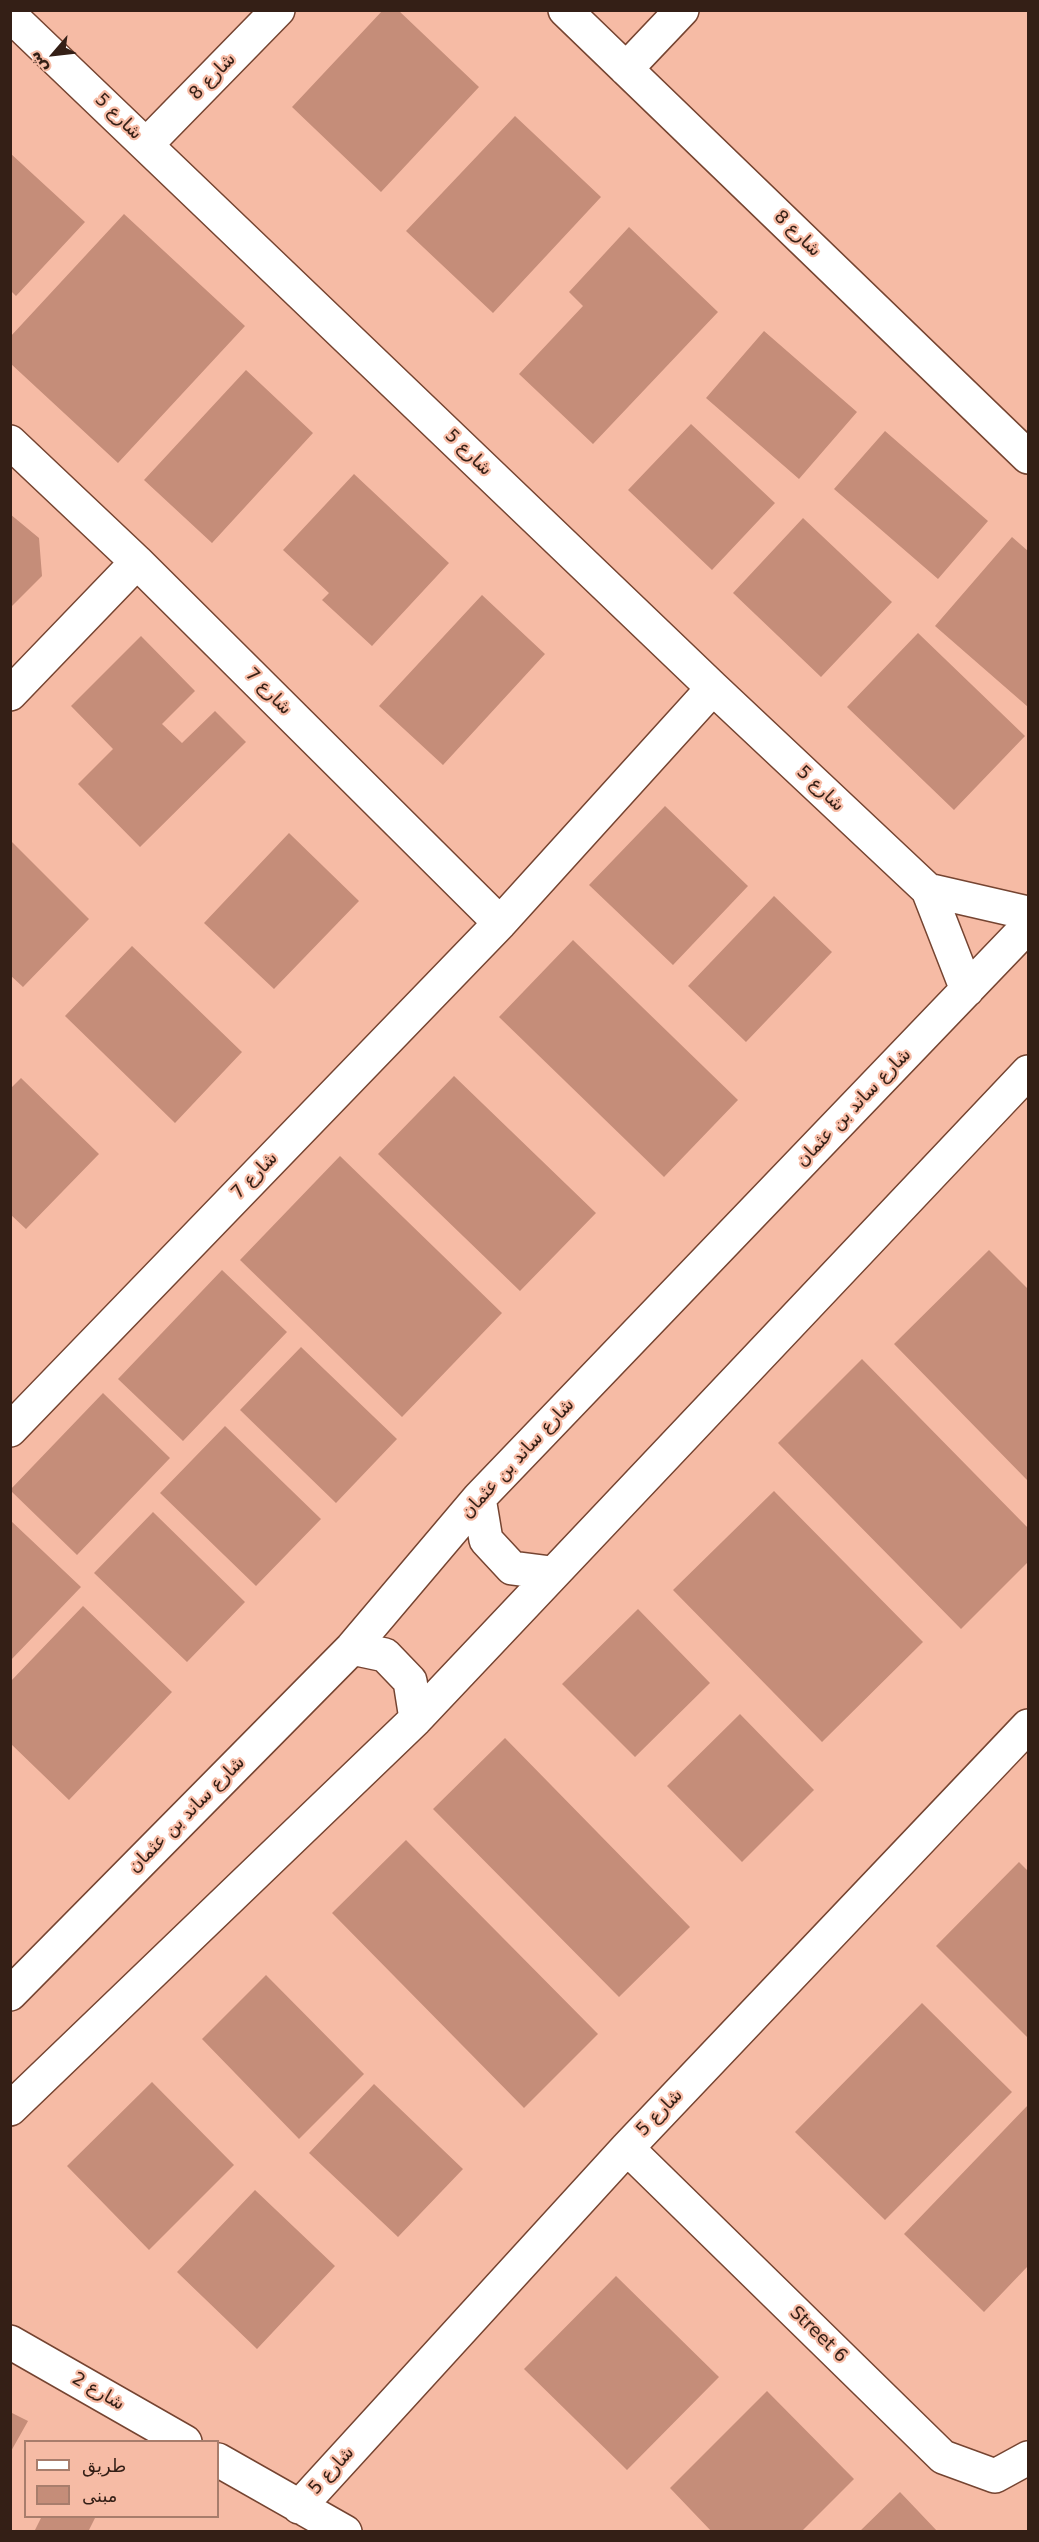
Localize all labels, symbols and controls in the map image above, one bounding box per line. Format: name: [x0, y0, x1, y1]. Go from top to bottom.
north arrow: [24, 24, 84, 84]
text: ش: [24, 48, 51, 77]
street label: شارع 8: [185, 49, 241, 105]
street label: شارع 5: [90, 89, 146, 145]
street label: شارع 8: [769, 206, 825, 262]
street label: شارع 5: [440, 425, 496, 481]
street label: شارع 7: [240, 664, 296, 720]
street label: شارع 5: [792, 762, 848, 816]
street label: شارع ساند بن عثمان: [792, 1044, 916, 1172]
street label: شارع 7: [227, 1148, 283, 1204]
street label: شارع ساند بن عثمان: [457, 1395, 579, 1523]
street label: شارع ساند بن عثمان: [124, 1752, 250, 1878]
street label: شارع 5: [632, 2085, 688, 2141]
street label: Street 6: [785, 2302, 851, 2368]
street label: شارع 2: [68, 2368, 128, 2416]
legend: [24, 2440, 219, 2518]
street label: شارع 5: [305, 2443, 359, 2499]
text: طريق: [82, 2455, 126, 2476]
text: مبنى: [82, 2485, 118, 2506]

